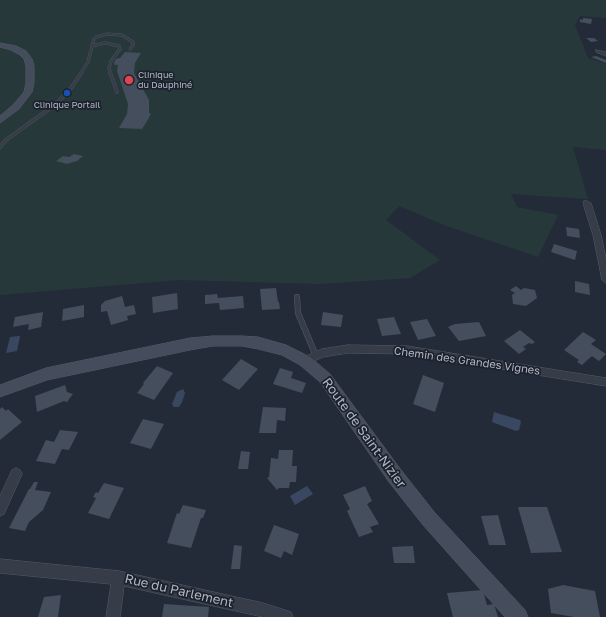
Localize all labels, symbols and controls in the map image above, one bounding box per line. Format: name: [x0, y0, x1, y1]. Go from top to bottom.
place label: Clinique du Dauphiné: [138, 70, 192, 91]
marker: Clinique du Dauphiné: [123, 74, 135, 86]
marker: Clinique Portail: [62, 88, 72, 98]
place label: Clinique Portail: [34, 100, 100, 110]
street label: Chemin des Grandes Vignes: [393, 344, 541, 378]
street label: Route de Saint-Nizier: [319, 375, 409, 491]
street label: Rue du Parlement: [123, 571, 235, 611]

